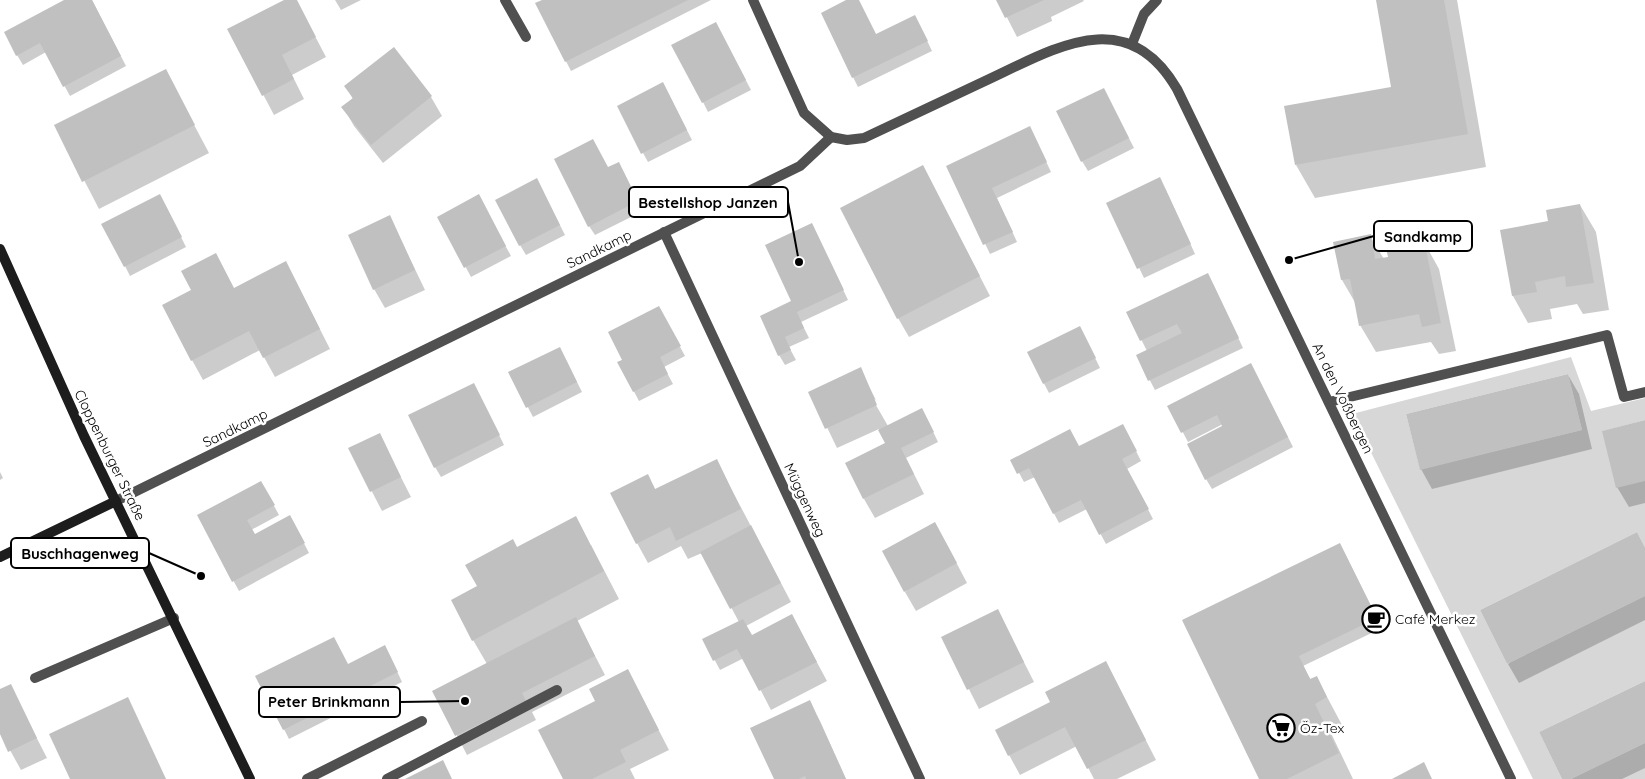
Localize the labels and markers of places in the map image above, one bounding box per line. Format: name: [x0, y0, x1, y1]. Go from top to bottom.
callout: Bestellshop Janzen: [629, 187, 788, 217]
callout: Sandkamp: [1374, 221, 1472, 251]
callout: Buschhagenweg: [11, 538, 149, 568]
cafe icon: Café Merkez: [1361, 604, 1391, 634]
place label: Café Merkez: [1395, 610, 1476, 628]
callout: Peter Brinkmann: [259, 687, 400, 717]
supermarket icon: Öz-Tex: [1266, 713, 1296, 743]
place label: Öz-Tex: [1300, 719, 1344, 737]

